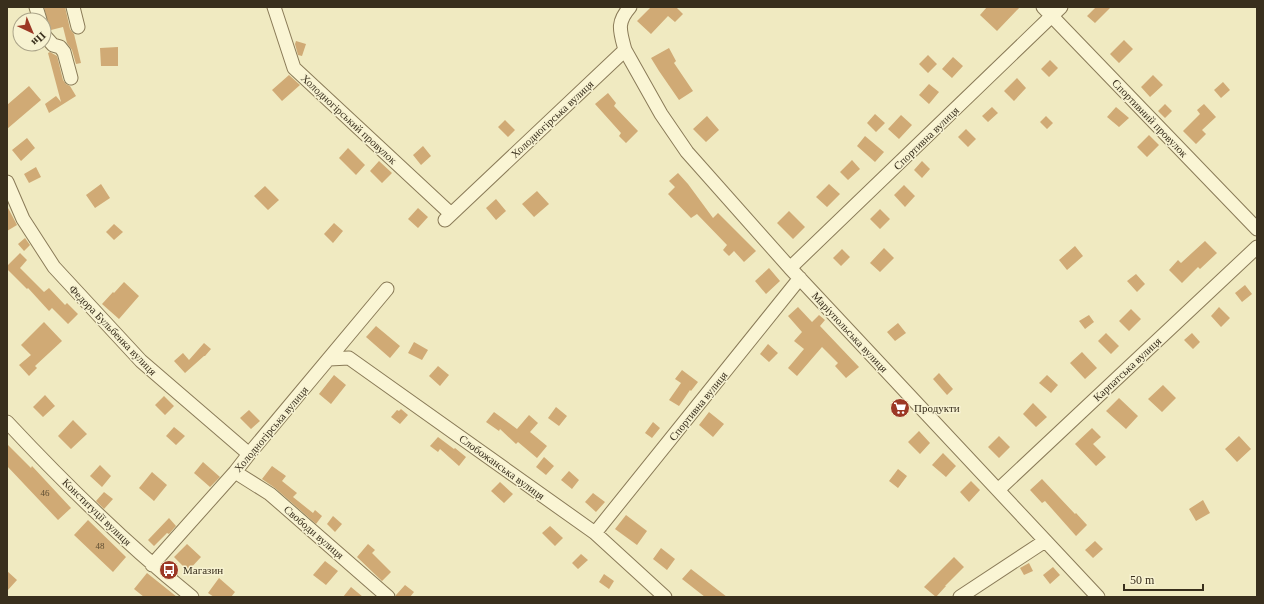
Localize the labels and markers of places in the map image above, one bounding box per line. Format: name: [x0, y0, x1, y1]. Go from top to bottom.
supermarket icon: Продукти: [889, 397, 911, 419]
place label: Продукти: [914, 402, 960, 414]
bus stop icon: Магазин: [158, 559, 180, 581]
place label: Магазин: [183, 564, 223, 576]

